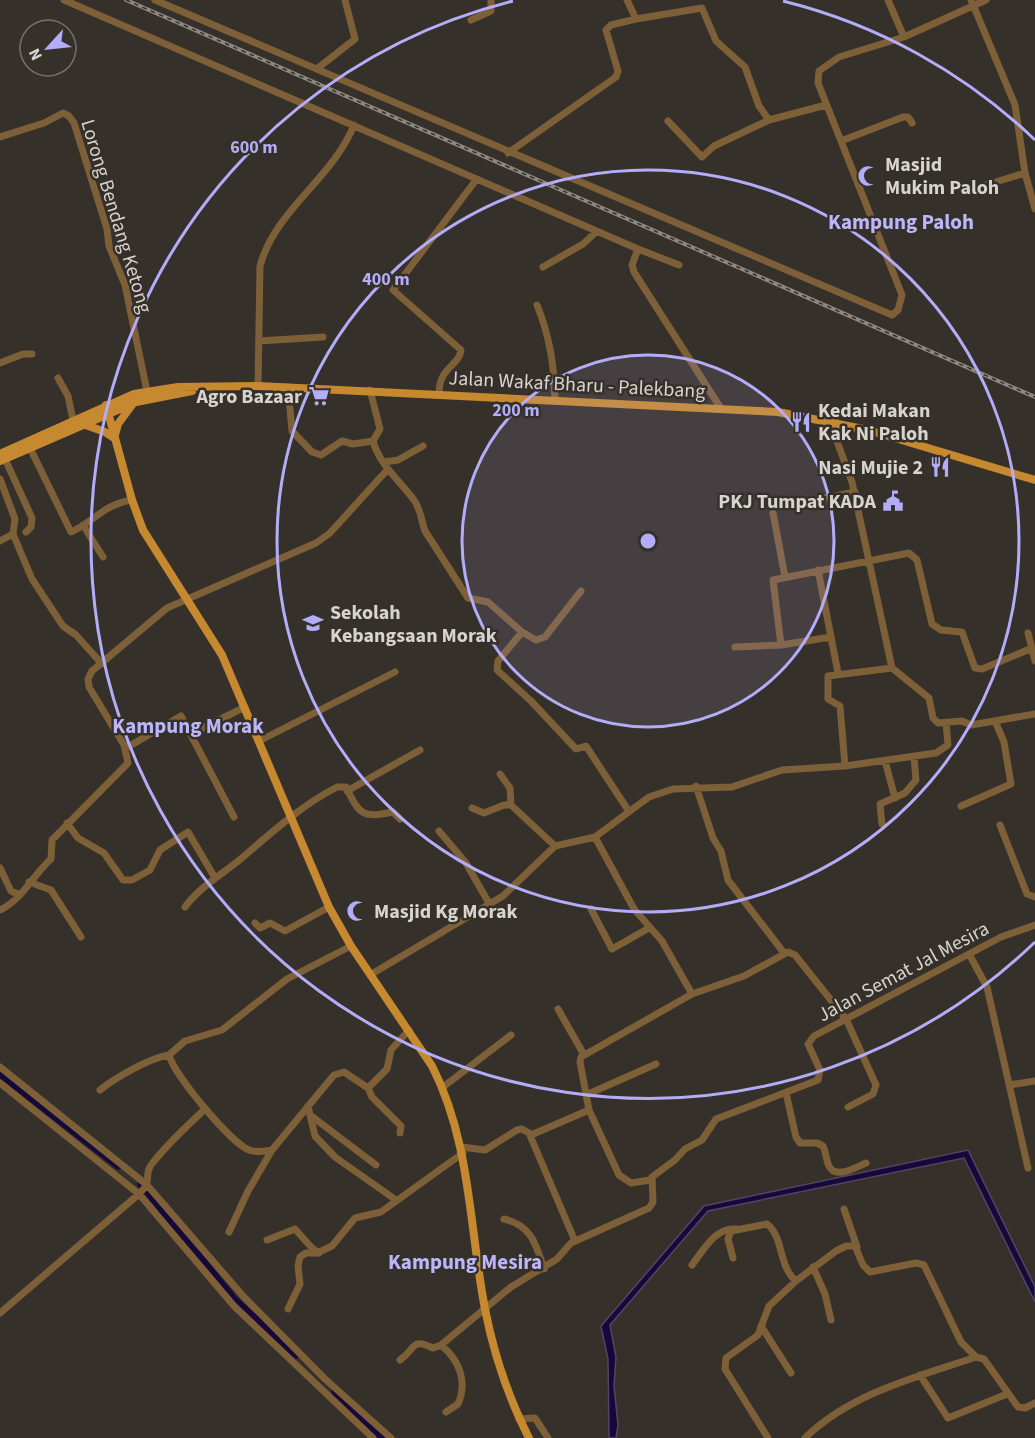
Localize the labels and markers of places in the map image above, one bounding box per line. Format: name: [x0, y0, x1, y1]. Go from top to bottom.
place label: Masjid Mukim Paloh: [885, 151, 999, 202]
mosque icon: Masjid Mukim Paloh: [856, 164, 880, 188]
place label: Agro Bazaar: [195, 383, 302, 411]
supermarket icon: Agro Bazaar: [307, 384, 331, 408]
place label: Kedai Makan Kak Ni Paloh: [818, 397, 930, 448]
restaurant icon: Kedai Makan Kak Ni Paloh: [789, 410, 813, 434]
place label: Nasi Mujie 2: [818, 454, 923, 482]
restaurant icon: Nasi Mujie 2: [928, 455, 952, 479]
place label: PKJ Tumpat KADA: [718, 488, 877, 516]
public building icon: PKJ Tumpat KADA: [881, 489, 905, 513]
centre of rings: [638, 531, 658, 551]
place label: Sekolah Kebangsaan Morak: [330, 599, 497, 650]
school or university icon: Sekolah Kebangsaan Morak: [301, 611, 325, 635]
place label: Masjid Kg Morak: [374, 898, 517, 926]
mosque icon: Masjid Kg Morak: [345, 899, 369, 923]

